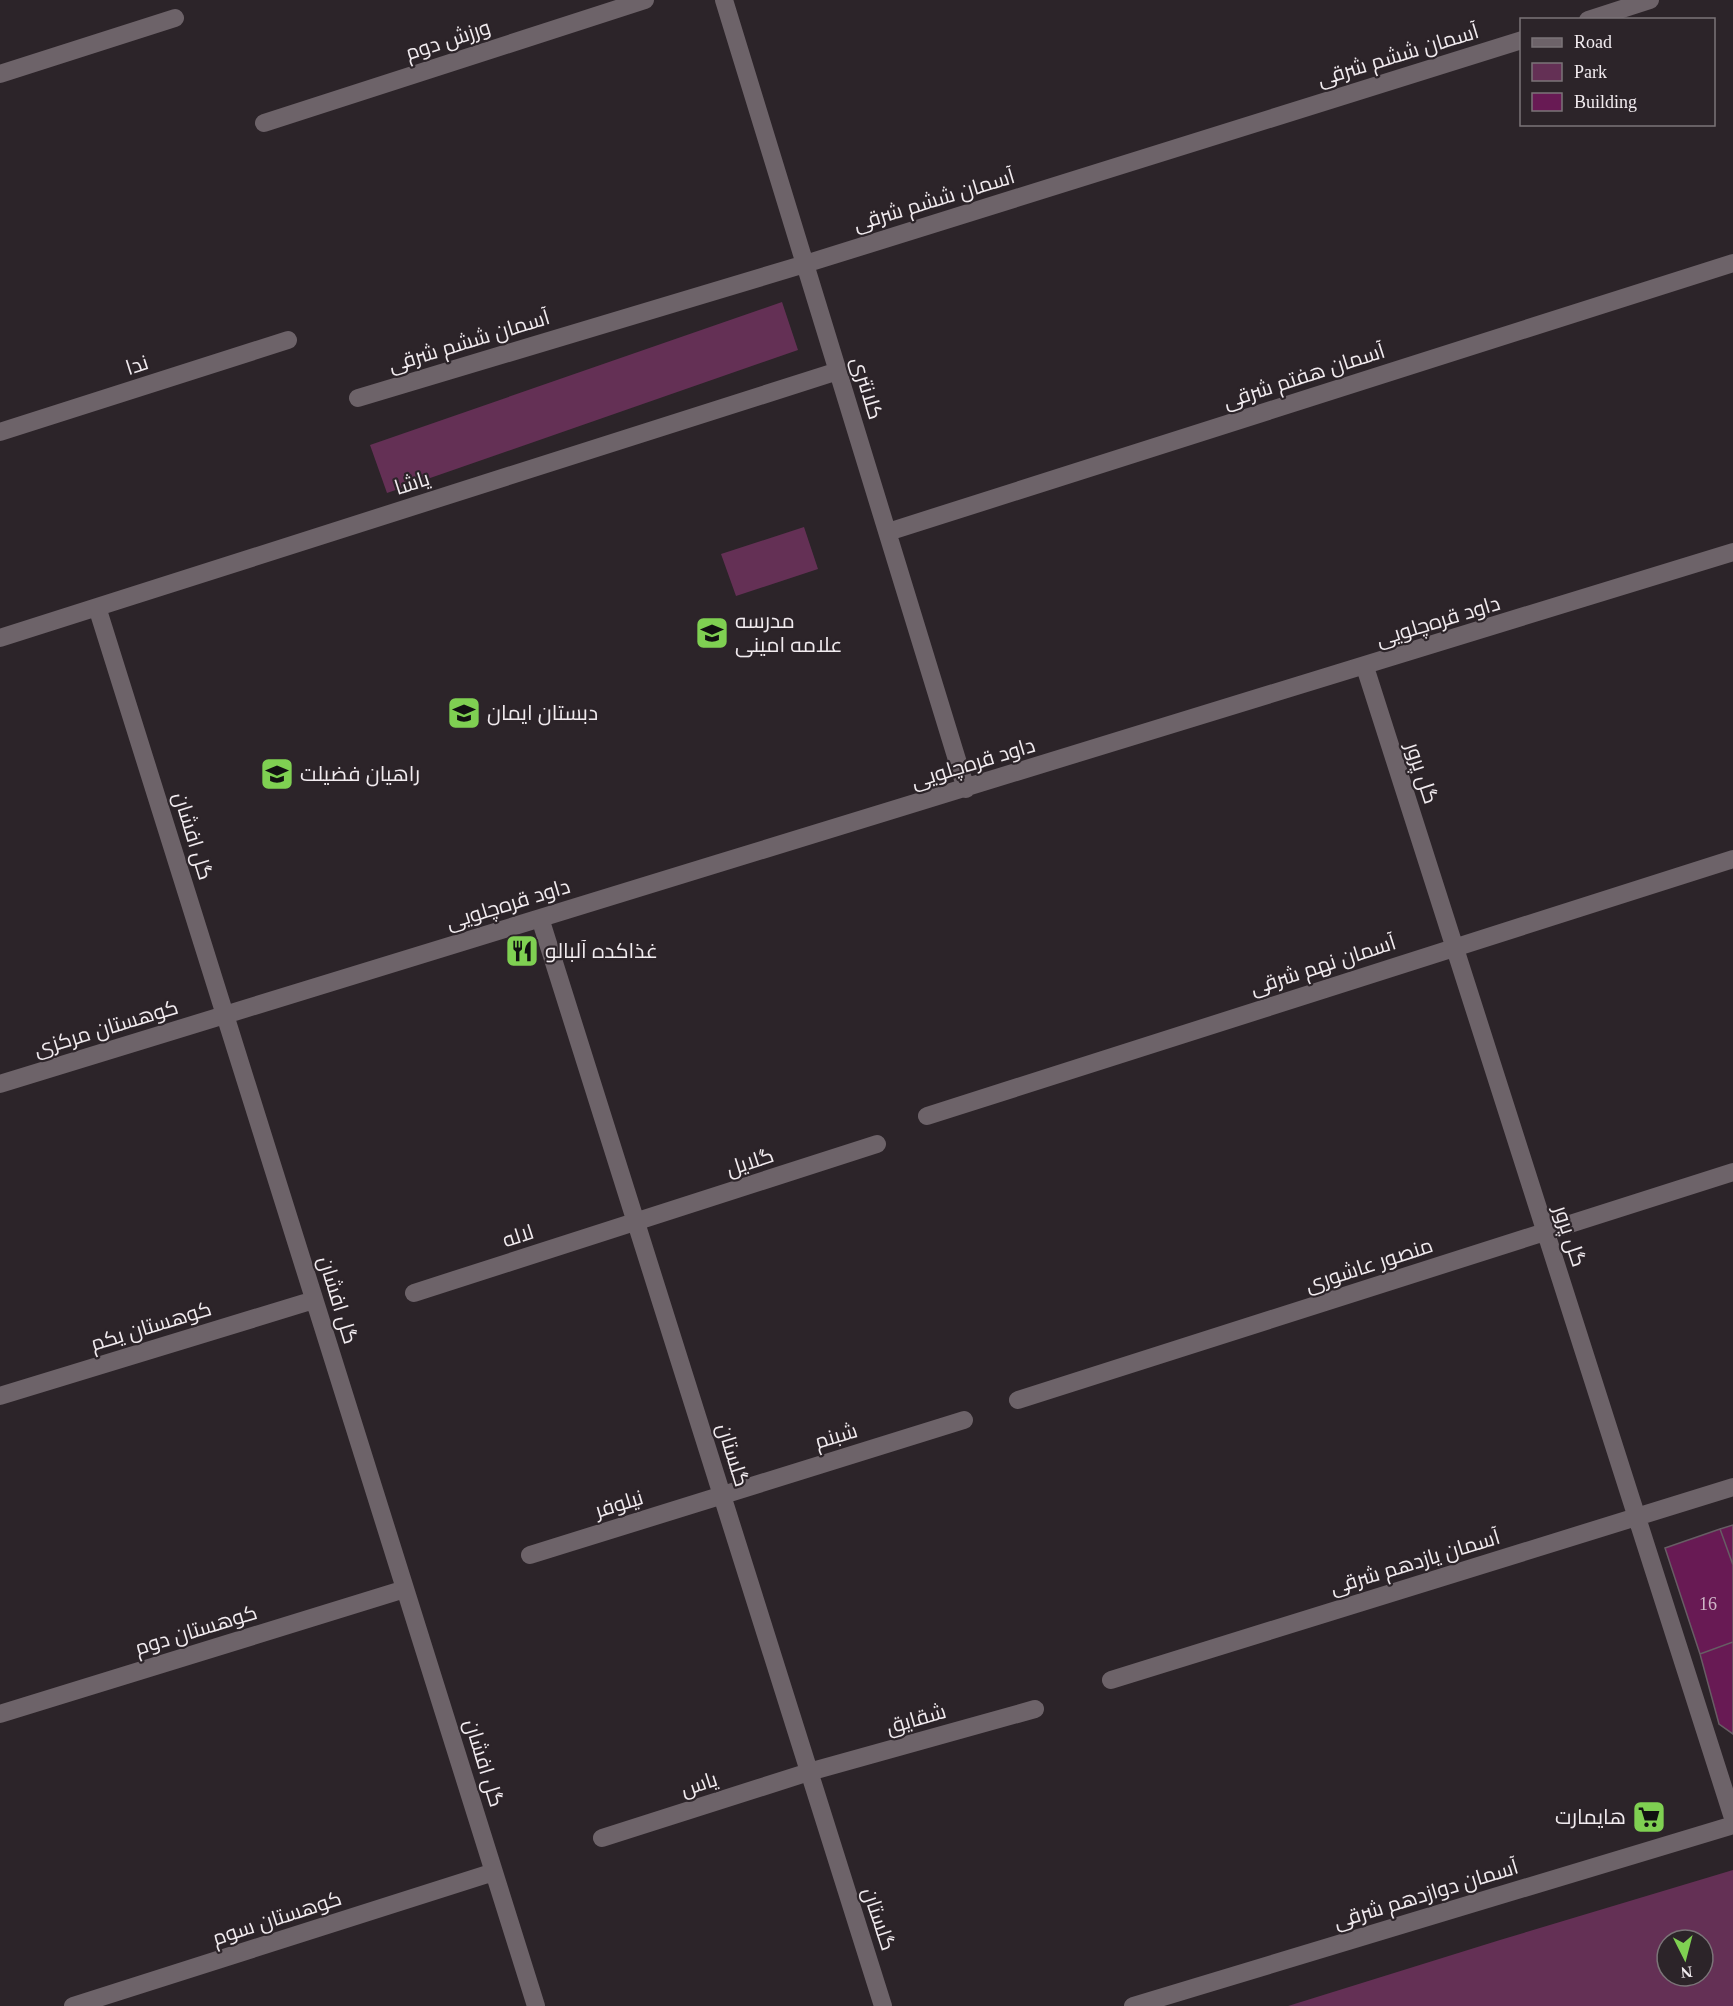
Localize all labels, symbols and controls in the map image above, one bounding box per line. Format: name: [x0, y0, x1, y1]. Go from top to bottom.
street label: ورزش دوم: [402, 15, 494, 67]
legend: [1520, 18, 1715, 126]
street label: آسمان ششم شرقی: [1314, 19, 1483, 93]
text: Road: [1574, 32, 1612, 52]
text: Park: [1574, 62, 1607, 82]
text: Building: [1574, 92, 1637, 112]
street label: آسمان ششم شرقی: [850, 164, 1019, 238]
street label: آسمان ششم شرقی: [385, 305, 554, 379]
street label: آسمان هفتم شرقی: [1220, 338, 1389, 415]
street label: ندا: [123, 350, 151, 380]
street label: کلانتری: [845, 354, 888, 422]
street label: یاشا: [391, 466, 433, 500]
street label: داود قره‌چلویی: [1373, 591, 1503, 653]
place label: مدرسه علامه امینی: [735, 609, 842, 658]
school or university icon: مدرسه علامه امینی: [694, 615, 730, 651]
school or university icon: دبستان ایمان: [446, 695, 482, 731]
place label: دبستان ایمان: [487, 701, 598, 726]
street label: داود قره‌چلویی: [908, 733, 1038, 795]
street label: گل پرور: [1399, 738, 1443, 807]
school or university icon: راهیان فضیلت: [259, 756, 295, 792]
place label: راهیان فضیلت: [300, 762, 420, 787]
street label: گل افشان: [167, 789, 218, 883]
street label: داود قره‌چلویی: [443, 874, 573, 936]
street label: آسمان نهم شرقی: [1247, 930, 1400, 1002]
restaurant icon: غذاکده آلبالو: [504, 933, 540, 969]
place label: غذاکده آلبالو: [545, 939, 658, 963]
street label: کوهستان مرکزی: [31, 995, 181, 1062]
street label: گلایل: [723, 1143, 777, 1182]
street label: گل پرور: [1547, 1201, 1591, 1270]
street label: لاله: [499, 1220, 537, 1252]
street label: منصور عاشوری: [1302, 1233, 1436, 1298]
street label: گل افشان: [312, 1253, 363, 1347]
street label: کوهستان یکم: [88, 1296, 215, 1358]
street label: شبنم: [812, 1418, 861, 1456]
street label: گلستان: [711, 1420, 754, 1490]
street label: نیلوفر: [591, 1485, 646, 1523]
street label: آسمان یازدهم شرقی: [1327, 1525, 1504, 1601]
house number: 16: [1699, 1594, 1717, 1614]
street label: کوهستان دوم: [132, 1600, 261, 1662]
street label: شقایق: [883, 1699, 949, 1740]
street label: گل افشان: [458, 1716, 509, 1810]
street label: یاس: [678, 1767, 721, 1802]
supermarket icon: هایمارت: [1631, 1799, 1667, 1835]
place label: هایمارت: [1555, 1805, 1626, 1829]
street label: آسمان دوازدهم شرقی: [1331, 1854, 1522, 1935]
street label: گلستان: [857, 1884, 900, 1954]
street label: کوهستان سوم: [209, 1886, 345, 1952]
north arrow: [1655, 1928, 1715, 1988]
text: N: [1679, 1963, 1693, 1982]

